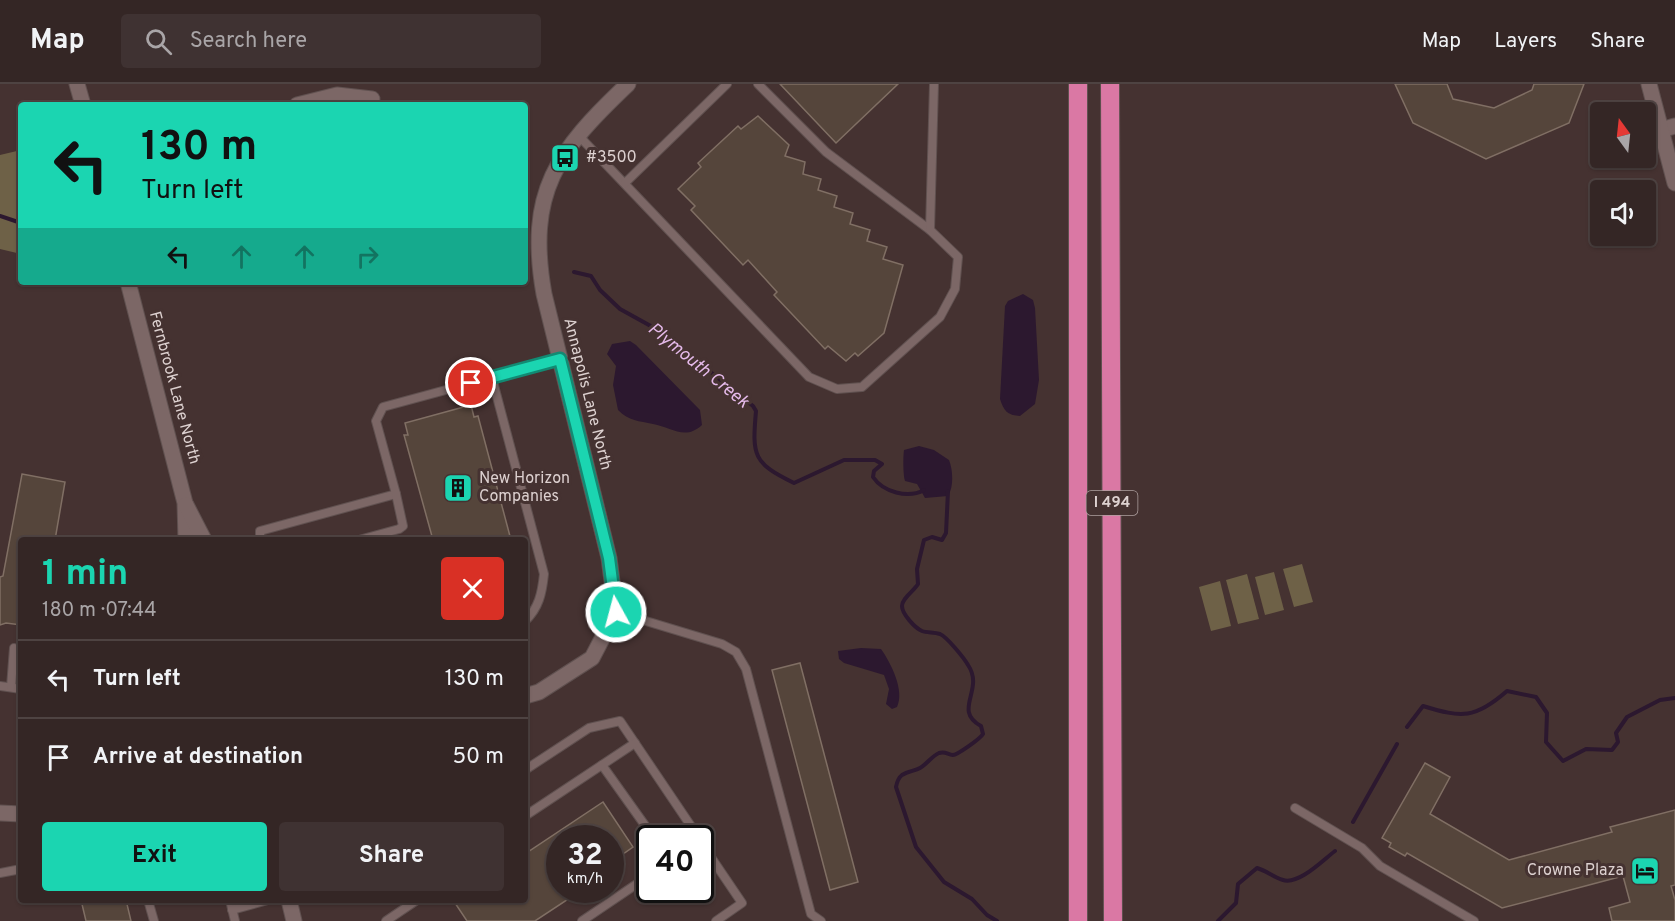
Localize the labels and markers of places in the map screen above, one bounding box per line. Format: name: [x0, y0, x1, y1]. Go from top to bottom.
bus stop icon: #3500: [549, 142, 581, 174]
place label: #3500: [586, 148, 637, 168]
pin: [445, 357, 496, 408]
place label: New Horizon Companies: [479, 469, 570, 507]
building icon: New Horizon Companies: [442, 472, 474, 504]
hotel icon: Crowne Plaza: [1629, 855, 1661, 887]
place label: Crowne Plaza: [1527, 861, 1624, 881]

